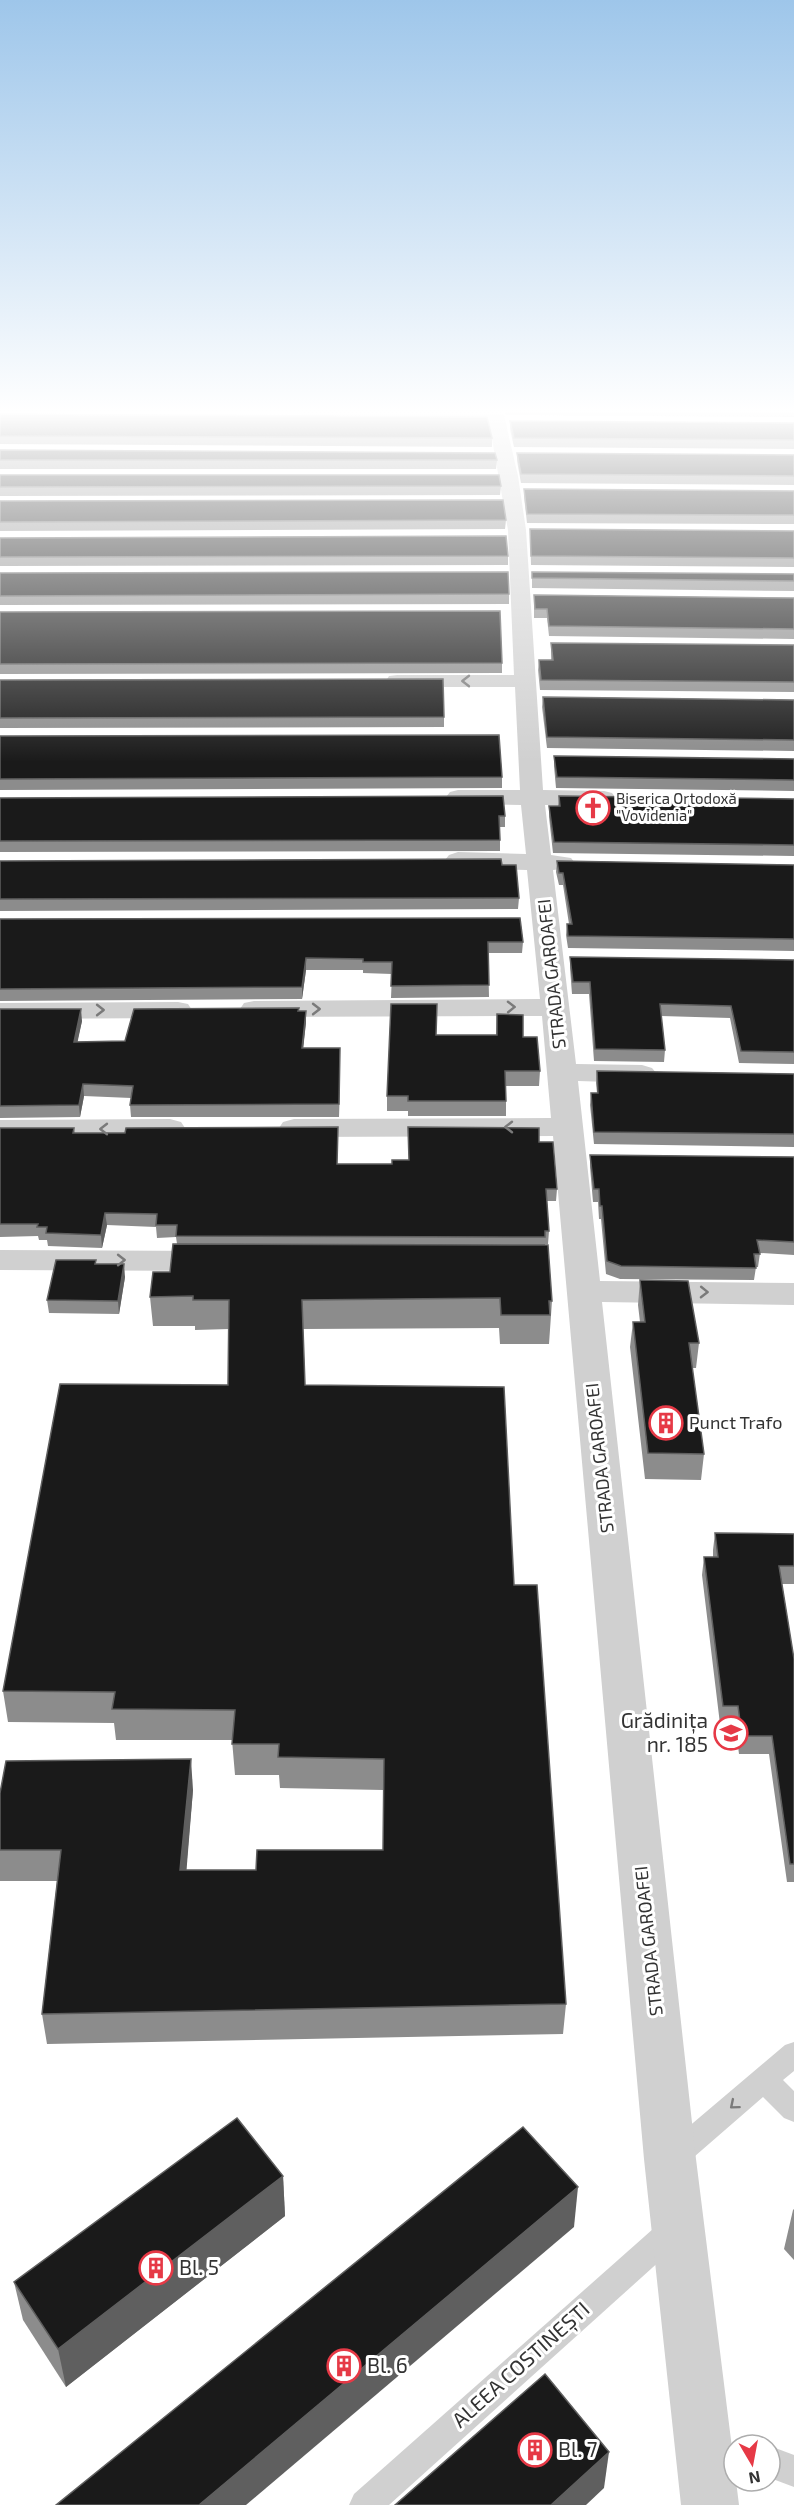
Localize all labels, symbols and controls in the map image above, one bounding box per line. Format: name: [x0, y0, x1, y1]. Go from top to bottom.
one-way arrow: [461, 675, 470, 687]
place label: Biserica Ortodoxă "Vovidenia": [616, 789, 737, 824]
church icon: Biserica Ortodoxă "Vovidenia": [575, 790, 611, 826]
street label: STRADA GAROAFEI: [532, 898, 570, 1050]
one-way arrow: [507, 1001, 516, 1013]
one-way arrow: [312, 1003, 321, 1015]
one-way arrow: [96, 1004, 105, 1017]
one-way arrow: [505, 1121, 514, 1133]
one-way arrow: [100, 1123, 109, 1135]
one-way arrow: [117, 1254, 126, 1266]
one-way arrow: [700, 1286, 709, 1299]
street label: STRADA GAROAFEI: [580, 1382, 618, 1534]
building icon: Punct Trafo: [648, 1405, 684, 1441]
place label: Punct Trafo: [689, 1411, 782, 1433]
place label: Grădinița nr. 185: [621, 1707, 708, 1756]
school or university icon: Grădinița nr. 185: [713, 1715, 749, 1751]
street label: STRADA GAROAFEI: [629, 1865, 667, 2017]
one-way arrow: [730, 2098, 741, 2109]
building icon: Bl. 5: [138, 2250, 174, 2286]
place label: Bl. 5: [179, 2254, 219, 2279]
street label: ALEEA COSTINEȘTI: [446, 2296, 595, 2434]
building icon: Bl. 6: [326, 2348, 362, 2384]
place label: Bl. 6: [367, 2352, 408, 2377]
building icon: Bl. 7: [517, 2432, 553, 2468]
north arrow: [722, 2433, 782, 2493]
place label: Bl. 7: [558, 2436, 598, 2461]
text: N: [747, 2468, 762, 2489]

